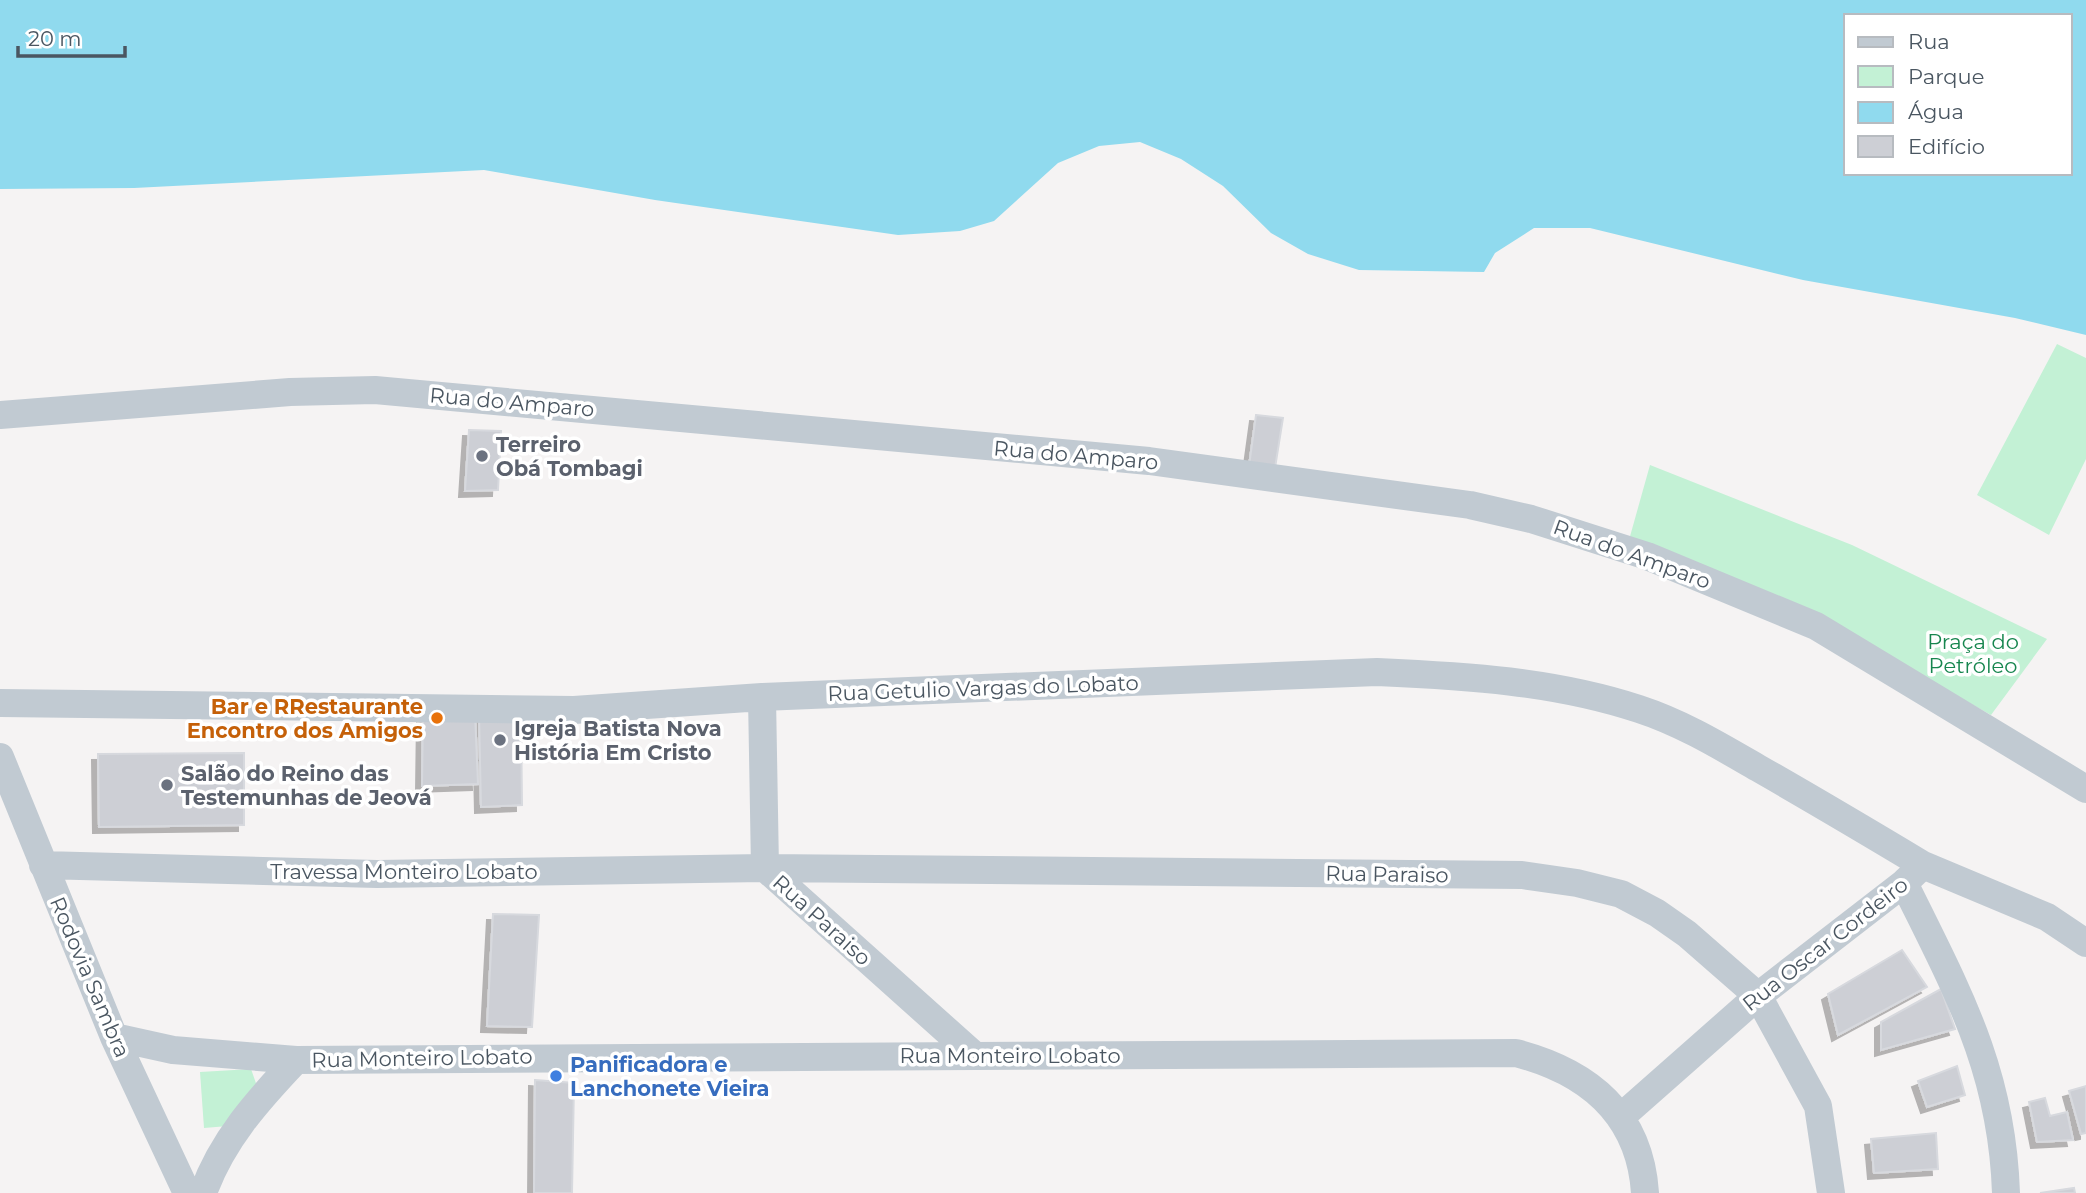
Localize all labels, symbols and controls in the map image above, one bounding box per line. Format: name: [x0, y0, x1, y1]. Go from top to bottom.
scale bar: [18, 14, 124, 58]
legend: [1844, 14, 2072, 175]
text: 20 m: [28, 26, 82, 51]
text: Rua: [1908, 29, 1950, 54]
text: Parque: [1908, 64, 1984, 89]
text: Água: [1908, 99, 1964, 124]
text: Edifício: [1908, 134, 1985, 159]
street label: Rua do Amparo: [429, 382, 595, 422]
place label: Terreiro Obá Tombagi: [496, 432, 643, 481]
street label: Rua do Amparo: [993, 435, 1159, 475]
marker: Terreiro Obá Tombagi: [474, 448, 490, 464]
street label: Rua do Amparo: [1550, 514, 1714, 594]
park label: Praça do Petróleo: [1927, 629, 2019, 678]
street label: Rua Getulio Vargas do Lobato: [827, 670, 1139, 706]
place label: Bar e RRestaurante Encontro dos Amigos: [187, 694, 423, 743]
marker: Bar e RRestaurante Encontro dos Amigos: [429, 710, 445, 726]
place label: Igreja Batista Nova História Em Cristo: [514, 716, 722, 765]
marker: Igreja Batista Nova História Em Cristo: [492, 732, 508, 748]
place label: Salão do Reino das Testemunhas de Jeová: [181, 761, 432, 810]
marker: Salão do Reino das Testemunhas de Jeová: [159, 777, 175, 793]
street label: Travessa Monteiro Lobato: [270, 859, 538, 884]
street label: Rua Paraiso: [1325, 860, 1449, 888]
street label: Rua Paraiso: [768, 869, 876, 971]
street label: Rua Oscar Cordeiro: [1737, 872, 1913, 1016]
street label: Rodovia Sambra: [45, 893, 135, 1061]
street label: Rua Monteiro Lobato: [899, 1043, 1121, 1068]
street label: Rua Monteiro Lobato: [311, 1044, 533, 1072]
place label: Panificadora e Lanchonete Vieira: [570, 1052, 769, 1101]
marker: Panificadora e Lanchonete Vieira: [548, 1068, 564, 1084]

